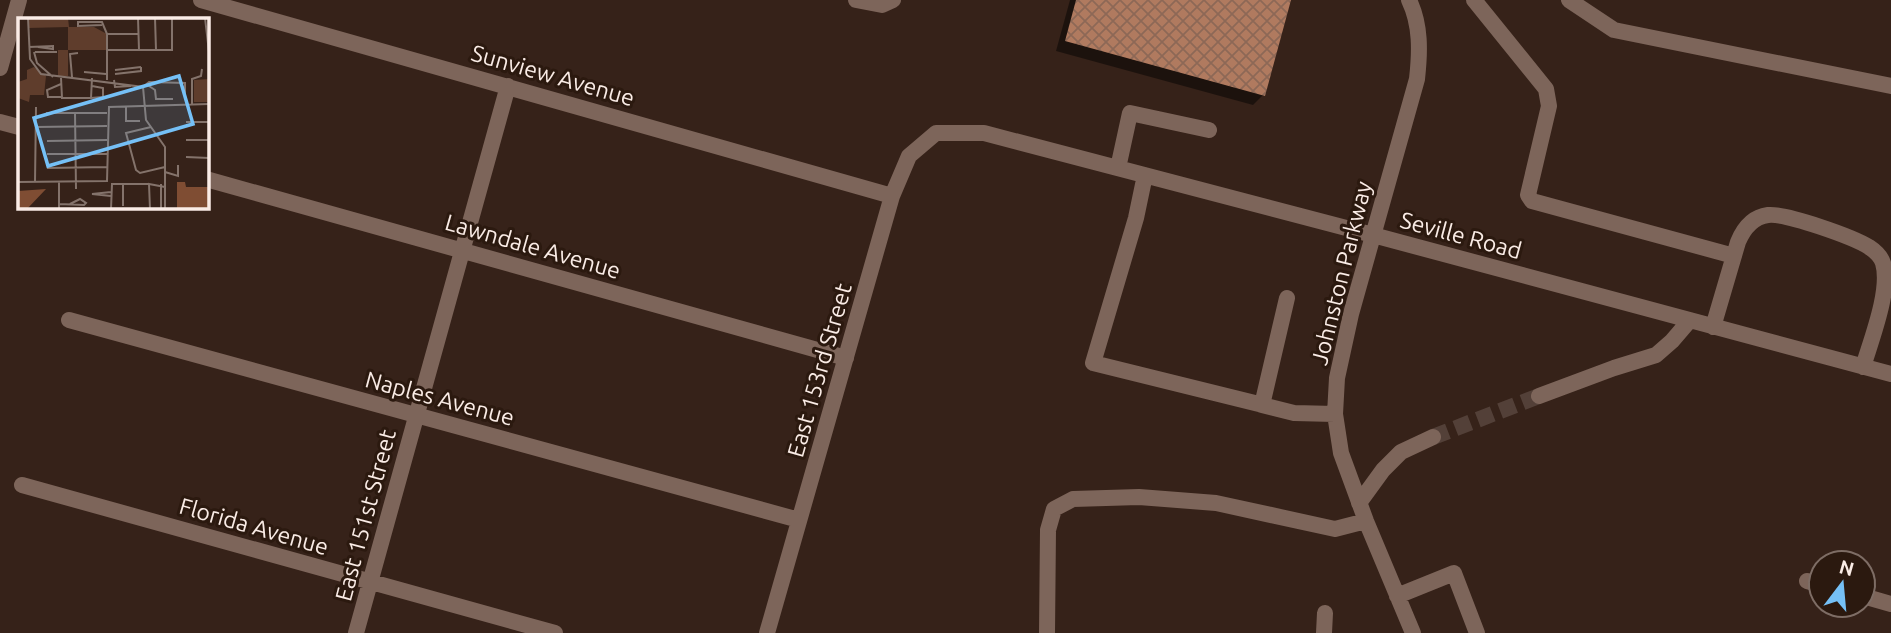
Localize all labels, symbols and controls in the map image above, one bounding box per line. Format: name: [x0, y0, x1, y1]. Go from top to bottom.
inset map: [18, 18, 208, 208]
street label: Sunview Avenue: [469, 40, 637, 110]
street label: Johnston Parkway: [1306, 179, 1376, 367]
street label: Seville Road: [1398, 207, 1524, 263]
street label: Lawndale Avenue: [442, 209, 624, 283]
street label: East 153rd Street: [782, 280, 856, 460]
street label: Naples Avenue: [363, 366, 517, 430]
street label: East 151st Street: [330, 427, 400, 603]
street label: Florida Avenue: [177, 493, 331, 559]
north arrow: [1807, 549, 1877, 619]
text: N: [1837, 555, 1857, 580]

